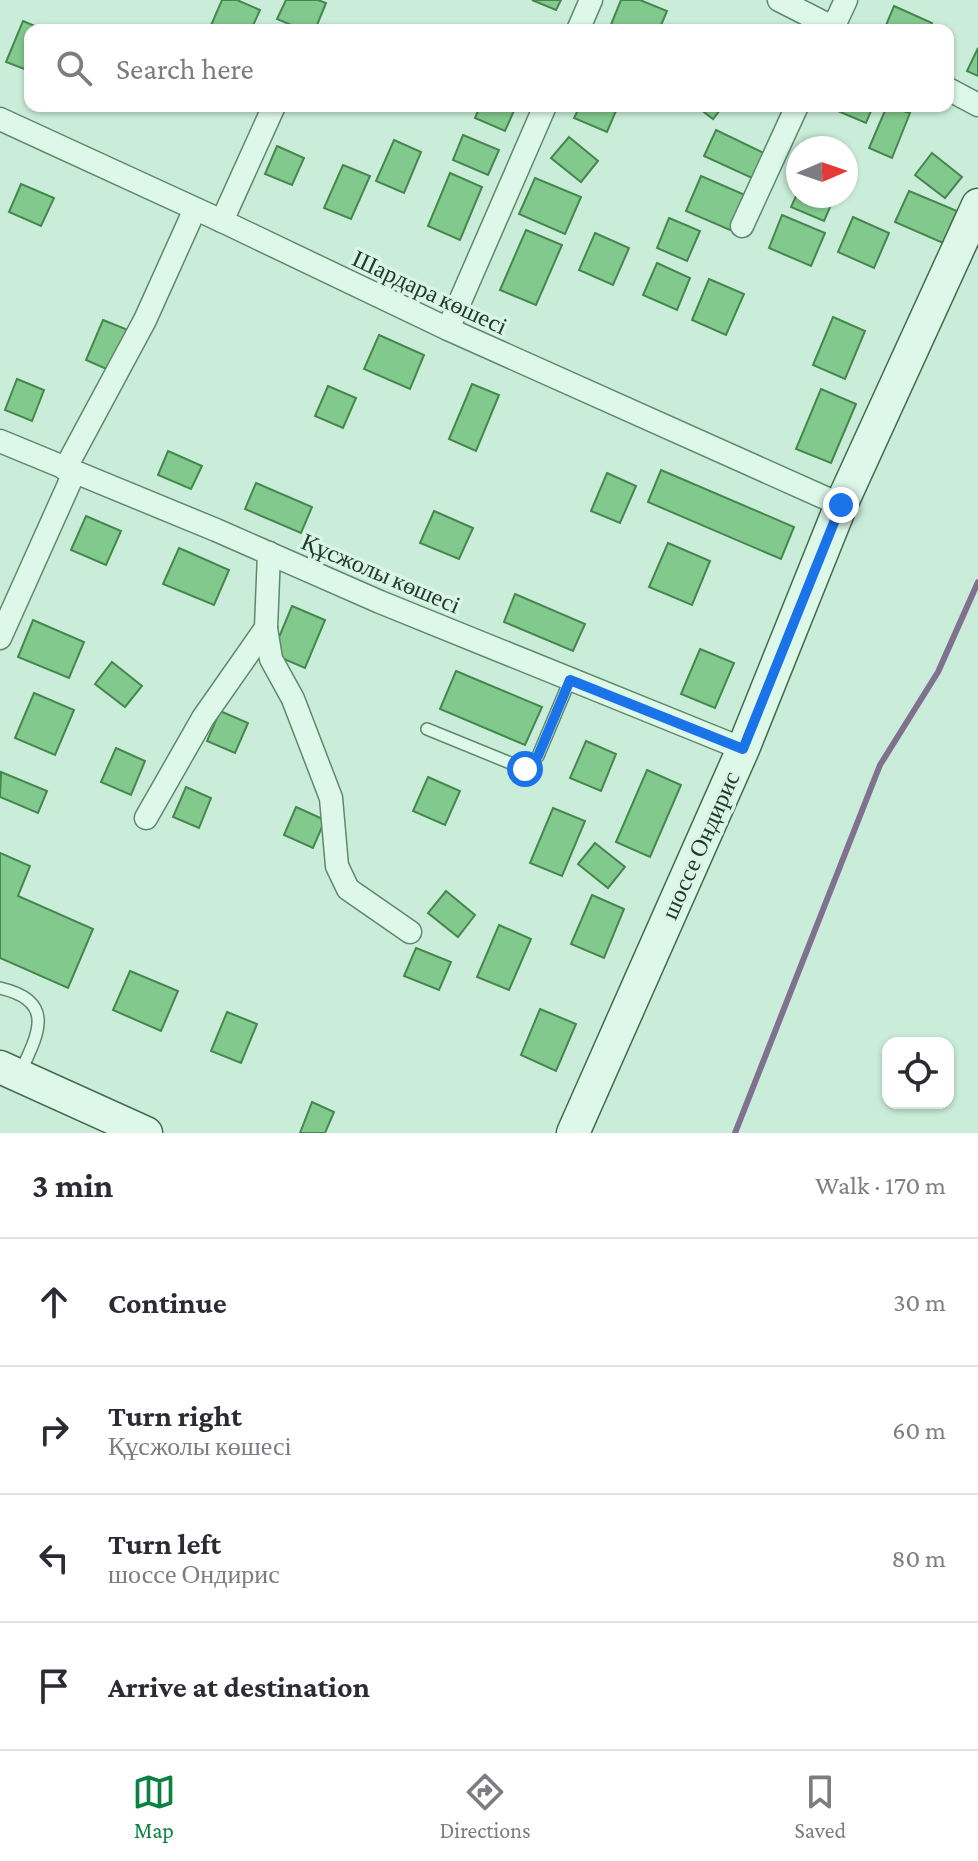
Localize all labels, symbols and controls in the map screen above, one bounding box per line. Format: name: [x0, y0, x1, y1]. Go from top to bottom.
search box: [24, 24, 954, 112]
icon: search: [52, 46, 96, 90]
text: Search here: [116, 52, 254, 85]
north arrow: [786, 136, 858, 208]
street label: Шардара көшесі: [348, 244, 512, 340]
route end: [823, 487, 859, 523]
street label: Құсжолы көшесі: [298, 527, 465, 619]
route start: [507, 751, 543, 787]
street label: шоссе Ондирис: [655, 767, 745, 923]
map controls: [882, 1037, 954, 1109]
button: locate: [882, 1037, 954, 1109]
text: 3 min: [32, 1167, 113, 1204]
text: Walk · 170 m: [815, 1171, 946, 1200]
icon: ahead: [32, 1280, 76, 1324]
text: Continue: [108, 1286, 227, 1319]
text: 30 m: [893, 1288, 946, 1317]
text: Turn right: [108, 1399, 242, 1432]
icon: right: [32, 1408, 76, 1452]
text: 60 m: [892, 1416, 946, 1445]
text: Құсжолы көшесі: [108, 1432, 292, 1461]
text: Turn left: [108, 1527, 221, 1560]
icon: left: [32, 1536, 76, 1580]
text: 80 m: [892, 1544, 946, 1573]
text: шоссе Ондирис: [108, 1560, 280, 1589]
icon: arrive: [32, 1664, 76, 1708]
text: Arrive at destination: [108, 1670, 370, 1703]
tab: Map: [132, 1770, 176, 1843]
tab: Directions: [440, 1770, 531, 1843]
tab: Saved: [795, 1770, 846, 1843]

